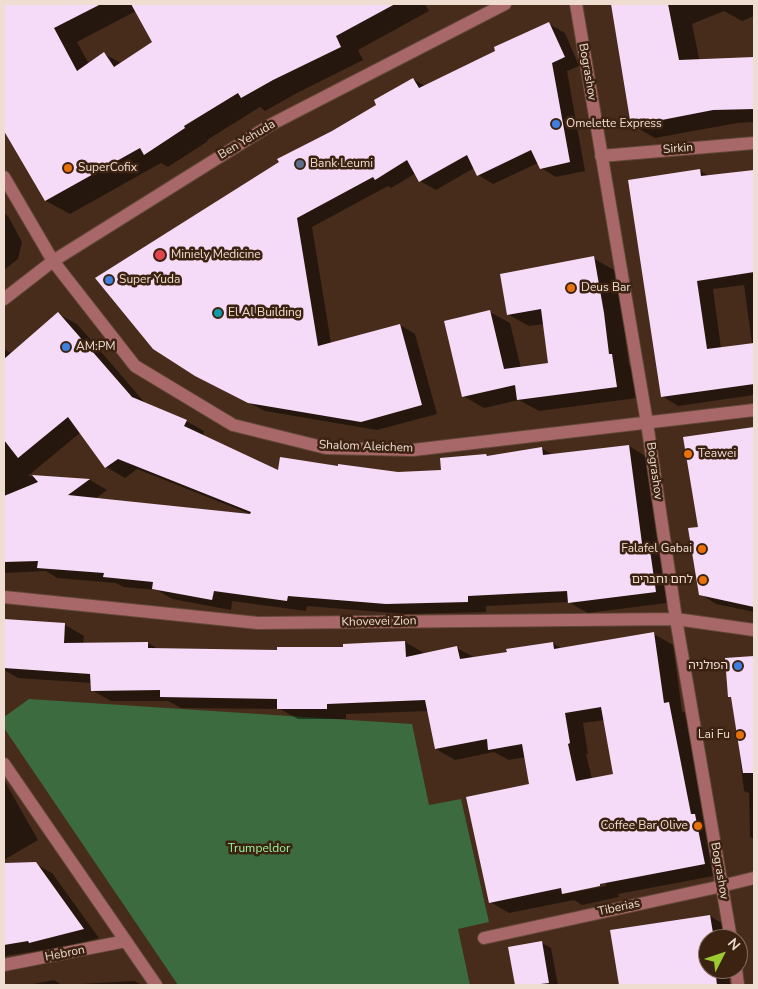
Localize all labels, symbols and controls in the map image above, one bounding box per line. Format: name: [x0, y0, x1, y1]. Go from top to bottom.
street label: Bograshov: [575, 42, 599, 102]
street label: Ben Yehuda: [216, 117, 278, 163]
place label: Omelette Express: [566, 117, 662, 131]
marker: Omelette Express: [550, 118, 562, 130]
street label: Sirkin: [662, 141, 694, 157]
place label: Bank Leumi: [310, 157, 373, 171]
marker: Bank Leumi: [294, 158, 306, 170]
place label: SuperCofix: [78, 161, 137, 175]
marker: SuperCofix: [62, 162, 74, 174]
marker: Miniely Medicine: [153, 248, 167, 262]
place label: Miniely Medicine: [171, 248, 261, 262]
place label: Super Yuda: [119, 273, 180, 287]
marker: Super Yuda: [103, 274, 115, 286]
place label: Deus Bar: [581, 281, 631, 295]
marker: Deus Bar: [565, 282, 577, 294]
place label: El Al Building: [228, 306, 302, 320]
marker: El Al Building: [212, 307, 224, 319]
place label: AM:PM: [76, 340, 116, 354]
marker: AM:PM: [60, 341, 72, 353]
street label: Shalom Aleichem: [319, 438, 413, 456]
street label: Bograshov: [643, 441, 665, 501]
place label: Teawei: [698, 447, 736, 461]
marker: Teawei: [682, 448, 694, 460]
place label: Falafel Gabai: [621, 542, 692, 556]
marker: Falafel Gabai: [696, 543, 708, 555]
place label: לחם וחברים: [632, 573, 693, 587]
marker: לחם וחברים: [697, 574, 709, 586]
street label: Khovevei Zion: [341, 614, 417, 630]
place label: הפולניה: [688, 659, 728, 673]
marker: הפולניה: [732, 660, 744, 672]
place label: Lai Fu: [698, 728, 730, 742]
marker: Lai Fu: [734, 729, 746, 741]
place label: Coffee Bar Olive: [600, 819, 688, 833]
marker: Coffee Bar Olive: [692, 820, 704, 832]
street label: Bograshov: [707, 841, 731, 901]
park label: Trumpeldor: [228, 842, 290, 856]
street label: Tiberias: [597, 897, 641, 919]
north arrow: [698, 929, 748, 979]
text: N: [723, 934, 745, 955]
street label: Hebron: [44, 943, 86, 965]

